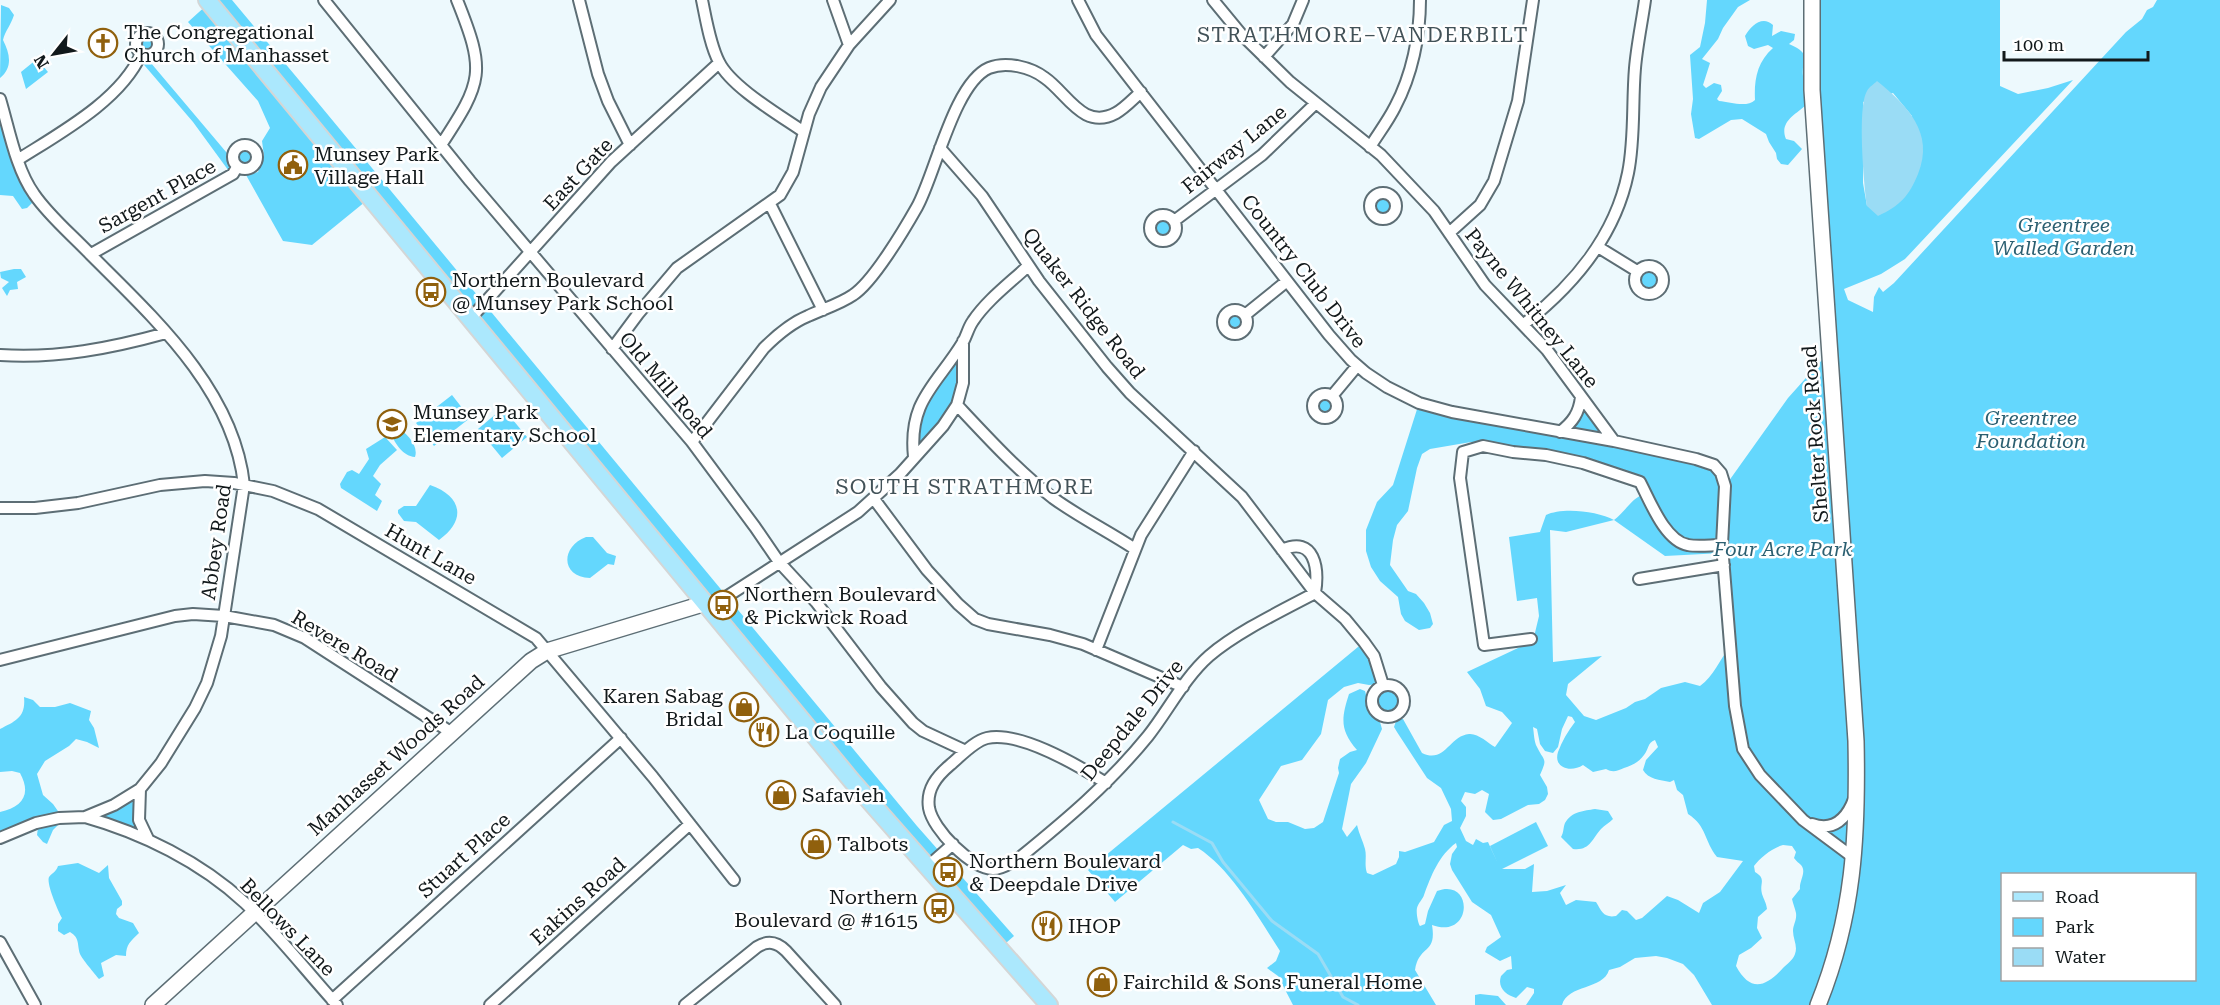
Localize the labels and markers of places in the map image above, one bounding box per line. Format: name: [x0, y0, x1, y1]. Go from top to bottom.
place label: The Congregational Church of Manhasset: [124, 20, 329, 67]
church icon: The Congregational Church of Manhasset: [87, 27, 119, 59]
place label: Munsey Park Village Hall: [314, 142, 440, 189]
public building icon: Munsey Park Village Hall: [277, 149, 309, 181]
place label: Northern Boulevard @ Munsey Park School: [452, 268, 673, 315]
bus stop icon: Northern Boulevard @ Munsey Park School: [415, 276, 447, 308]
place label: Munsey Park Elementary School: [413, 400, 596, 447]
school or university icon: Munsey Park Elementary School: [376, 408, 408, 440]
place label: Northern Boulevard & Pickwick Road: [744, 582, 936, 629]
bus stop icon: Northern Boulevard & Pickwick Road: [707, 589, 739, 621]
place label: Karen Sabag Bridal: [603, 684, 724, 731]
shop icon: Karen Sabag Bridal: [728, 691, 760, 723]
restaurant icon: La Coquille: [748, 716, 780, 748]
place label: La Coquille: [785, 720, 895, 744]
shop icon: Safavieh: [765, 779, 797, 811]
place label: Safavieh: [802, 783, 885, 807]
shop icon: Talbots: [800, 828, 832, 860]
place label: Talbots: [837, 832, 908, 856]
place label: Northern Boulevard & Deepdale Drive: [969, 849, 1161, 896]
bus stop icon: Northern Boulevard & Deepdale Drive: [932, 856, 964, 888]
place label: Northern Boulevard @ #1615: [734, 885, 918, 932]
bus stop icon: Northern Boulevard @ #1615: [923, 892, 955, 924]
restaurant icon: IHOP: [1031, 910, 1063, 942]
place label: IHOP: [1068, 914, 1121, 938]
shop icon: Fairchild & Sons Funeral Home: [1086, 966, 1118, 998]
place label: Fairchild & Sons Funeral Home: [1123, 970, 1423, 994]

